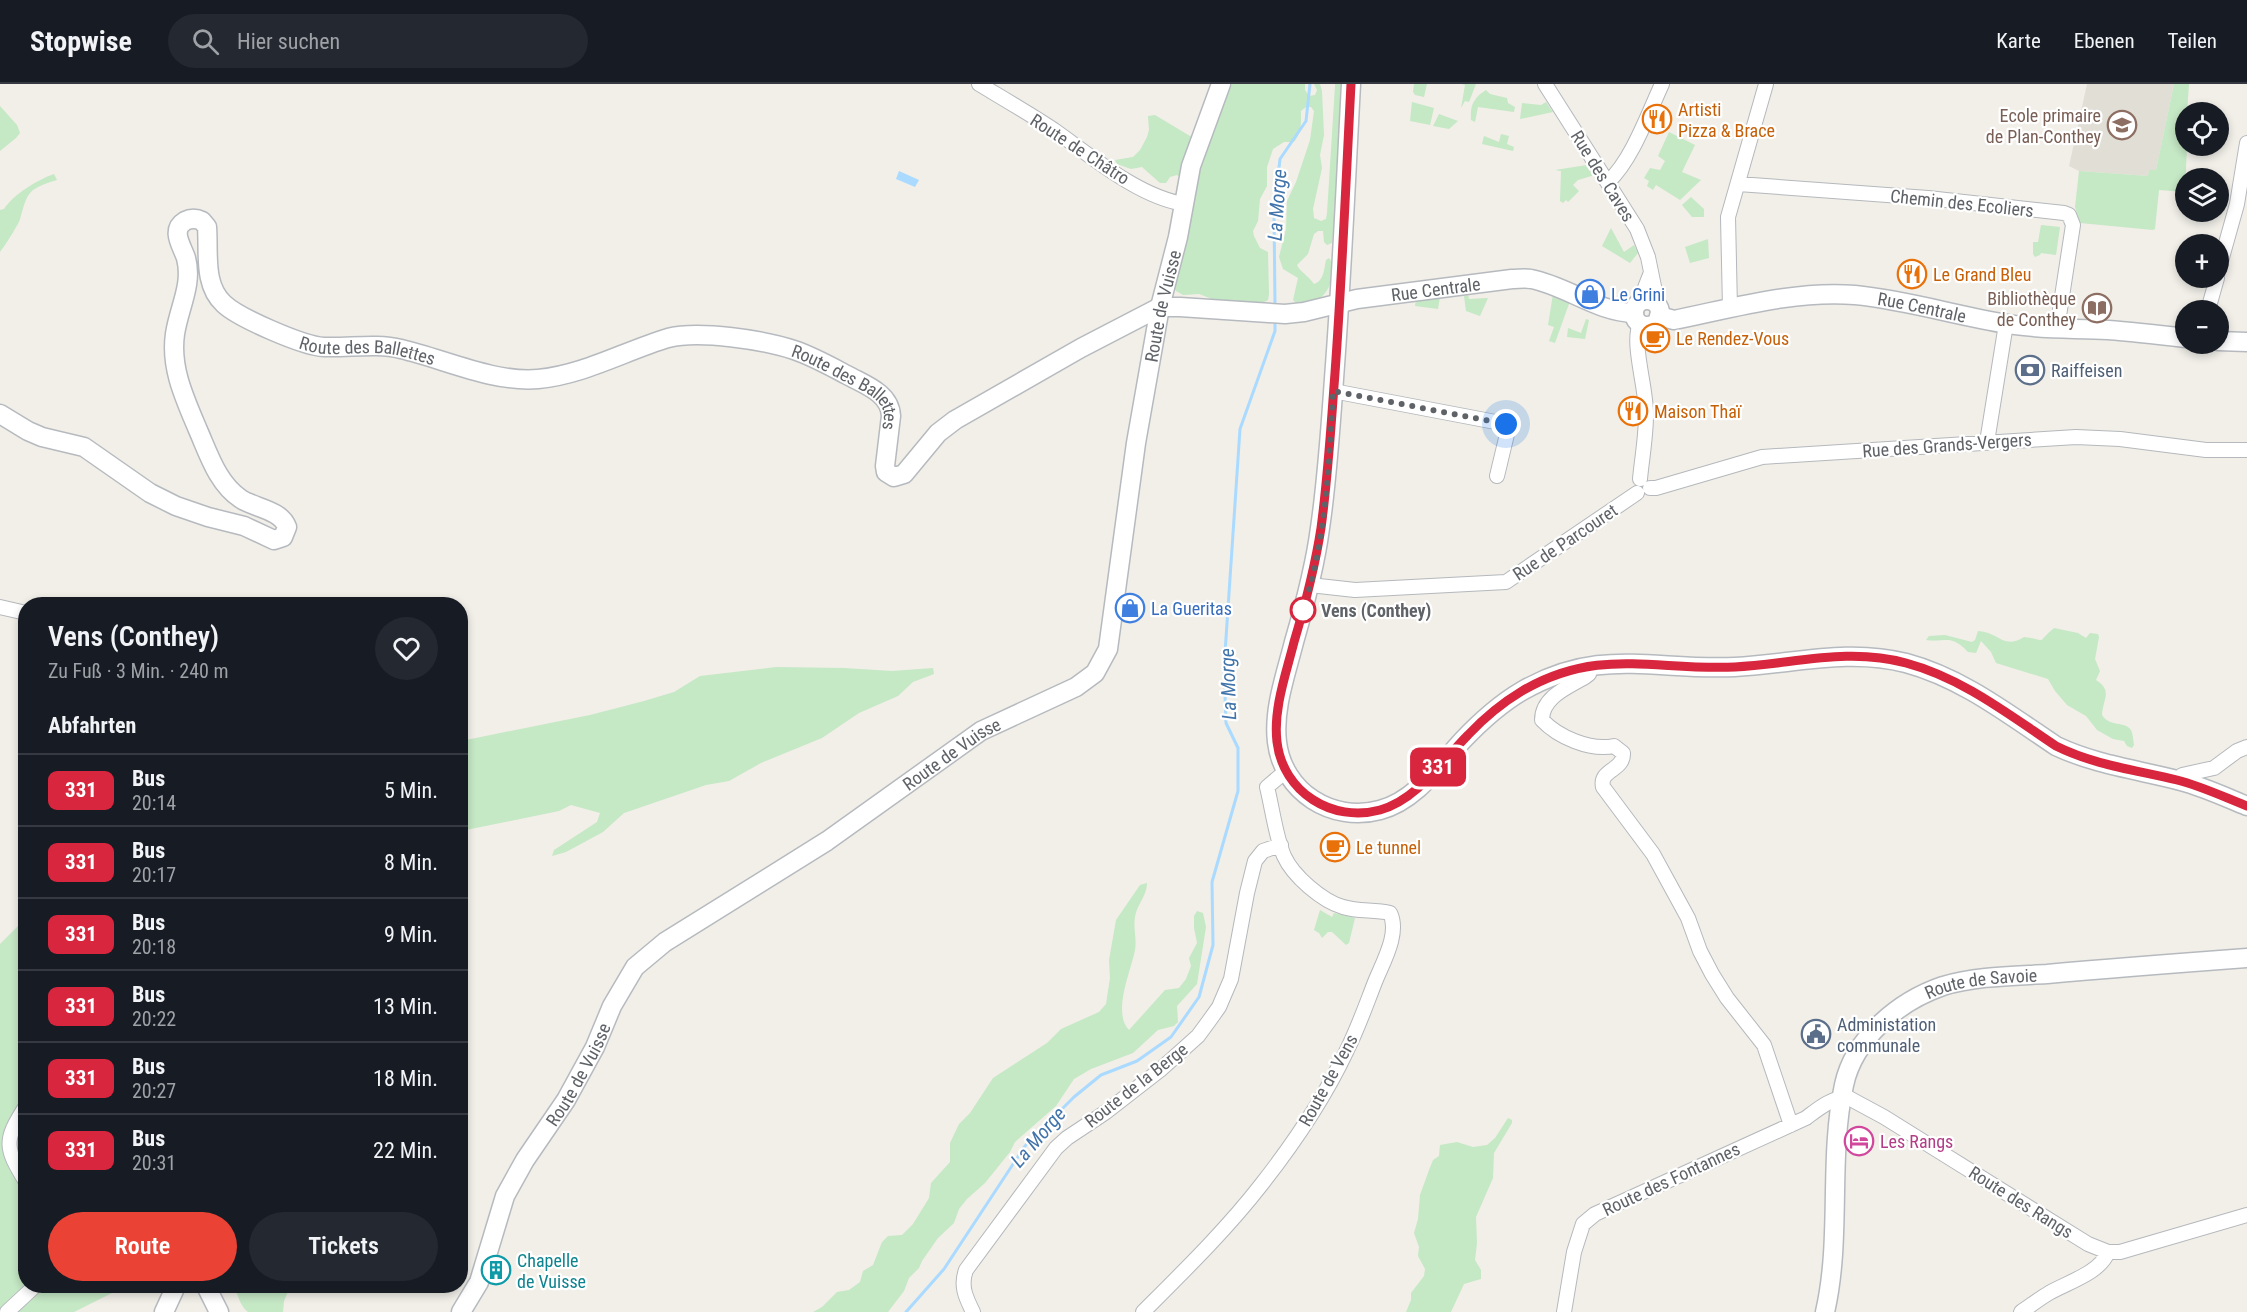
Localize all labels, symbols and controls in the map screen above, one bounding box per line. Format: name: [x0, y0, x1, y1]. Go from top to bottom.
search box: [168, 14, 588, 68]
text: Stopwise: [30, 25, 132, 58]
icon: search: [189, 25, 222, 58]
text: Hier suchen: [237, 29, 340, 54]
text: Karte: [1996, 29, 2041, 53]
text: Ebenen: [2074, 29, 2135, 53]
text: Teilen: [2168, 29, 2217, 53]
place label: Artisti Pizza & Brace: [1678, 99, 1775, 141]
map controls: [2175, 102, 2229, 354]
button: locate: [2175, 102, 2229, 156]
restaurant icon: Artisti Pizza & Brace: [1641, 103, 1673, 135]
place label: Ecole primaire de Plan-Conthey: [1986, 105, 2101, 147]
street label: Route de Châtro: [1027, 109, 1133, 189]
school or university icon: Ecole primaire de Plan-Conthey: [2106, 109, 2138, 141]
street label: Rue des Caves: [1567, 127, 1639, 225]
water label: La Morge: [1263, 168, 1291, 242]
button: layers: [2175, 168, 2229, 222]
street label: Chemin des Ecoliers: [1889, 185, 2035, 221]
button: +: [2175, 234, 2229, 288]
street label: Route de Vuisse: [1140, 248, 1185, 364]
restaurant icon: Le Grand Bleu: [1896, 258, 1928, 290]
place label: Le Grand Bleu: [1933, 264, 2031, 285]
street label: Rue Centrale: [1390, 273, 1482, 305]
shop icon: Le Grini: [1574, 278, 1606, 310]
place label: Le Grini: [1611, 284, 1665, 305]
street label: Rue Centrale: [1876, 287, 1968, 326]
place label: Bibliothèque de Conthey: [1987, 288, 2077, 330]
library icon: Bibliothèque de Conthey: [2081, 292, 2113, 324]
button: −: [2175, 300, 2229, 354]
cafe icon: Le Rendez-Vous: [1639, 322, 1671, 354]
place label: Le Rendez-Vous: [1676, 328, 1789, 349]
street label: Route des Ballettes: [297, 331, 438, 369]
street label: Route des Ballettes: [789, 340, 902, 431]
bank icon: Raiffeisen: [2014, 354, 2046, 386]
place label: Raiffeisen: [2051, 360, 2122, 381]
restaurant icon: Maison Thaï: [1617, 395, 1649, 427]
place label: Maison Thaï: [1654, 401, 1742, 422]
your location: [1491, 409, 1521, 439]
street label: Rue des Grands-Vergers: [1862, 429, 2032, 461]
street label: Rue de Parcouret: [1509, 499, 1621, 585]
shop icon: La Gueritas: [1114, 592, 1146, 624]
marker: Vens (Conthey): [1290, 597, 1316, 623]
place label: La Gueritas: [1151, 598, 1232, 619]
place label: Vens (Conthey): [1321, 600, 1431, 622]
button: heart: [375, 617, 438, 680]
text: Vens (Conthey): [48, 620, 219, 653]
water label: La Morge: [1215, 648, 1241, 720]
text: Zu Fuß · 3 Min. · 240 m: [48, 659, 229, 683]
text: Abfahrten: [48, 713, 136, 738]
street label: Route de Vuisse: [898, 713, 1004, 794]
line badge: 331: [1404, 748, 1472, 786]
text: 331: [1422, 755, 1454, 779]
text: Bus: [132, 766, 165, 791]
text: 331: [65, 778, 97, 802]
text: 5 Min.: [384, 778, 438, 803]
text: 20:14: [132, 791, 176, 815]
cafe icon: Le tunnel: [1319, 831, 1351, 863]
place label: Le tunnel: [1356, 837, 1421, 858]
text: Bus: [132, 838, 165, 863]
text: 331: [65, 850, 97, 874]
text: 8 Min.: [384, 850, 438, 875]
text: 20:17: [132, 863, 176, 887]
text: Bus: [132, 910, 165, 935]
text: 331: [65, 922, 97, 946]
text: 9 Min.: [384, 922, 438, 947]
text: 20:18: [132, 935, 176, 959]
street label: Route de Savoie: [1921, 964, 2038, 1003]
text: Bus: [132, 982, 165, 1007]
text: 331: [65, 994, 97, 1018]
text: 13 Min.: [373, 994, 438, 1019]
text: 20:22: [132, 1007, 176, 1031]
place label: Administation communale: [1837, 1014, 1936, 1056]
public building icon: Administation communale: [1800, 1018, 1832, 1050]
street label: Route de Vuisse: [541, 1020, 614, 1130]
street label: Route de Vens: [1294, 1030, 1362, 1130]
street label: Route de la Berge: [1080, 1038, 1192, 1132]
text: Bus: [132, 1054, 165, 1079]
text: 331: [65, 1066, 97, 1090]
text: 18 Min.: [373, 1066, 438, 1091]
text: 20:27: [132, 1079, 176, 1103]
water label: La Morge: [1005, 1102, 1071, 1172]
hotel icon: Les Rangs: [1843, 1125, 1875, 1157]
text: Bus: [132, 1126, 165, 1151]
place label: Les Rangs: [1880, 1131, 1953, 1152]
text: 331: [65, 1138, 97, 1162]
text: 22 Min.: [373, 1138, 438, 1163]
street label: Route des Fontannes: [1599, 1138, 1743, 1220]
text: 20:31: [132, 1151, 176, 1175]
street label: Route des Rangs: [1965, 1162, 2077, 1242]
button: Route: [48, 1212, 237, 1281]
button: Tickets: [249, 1212, 438, 1281]
place label: Chapelle de Vuisse: [517, 1250, 586, 1292]
building icon: Chapelle de Vuisse: [480, 1254, 512, 1286]

